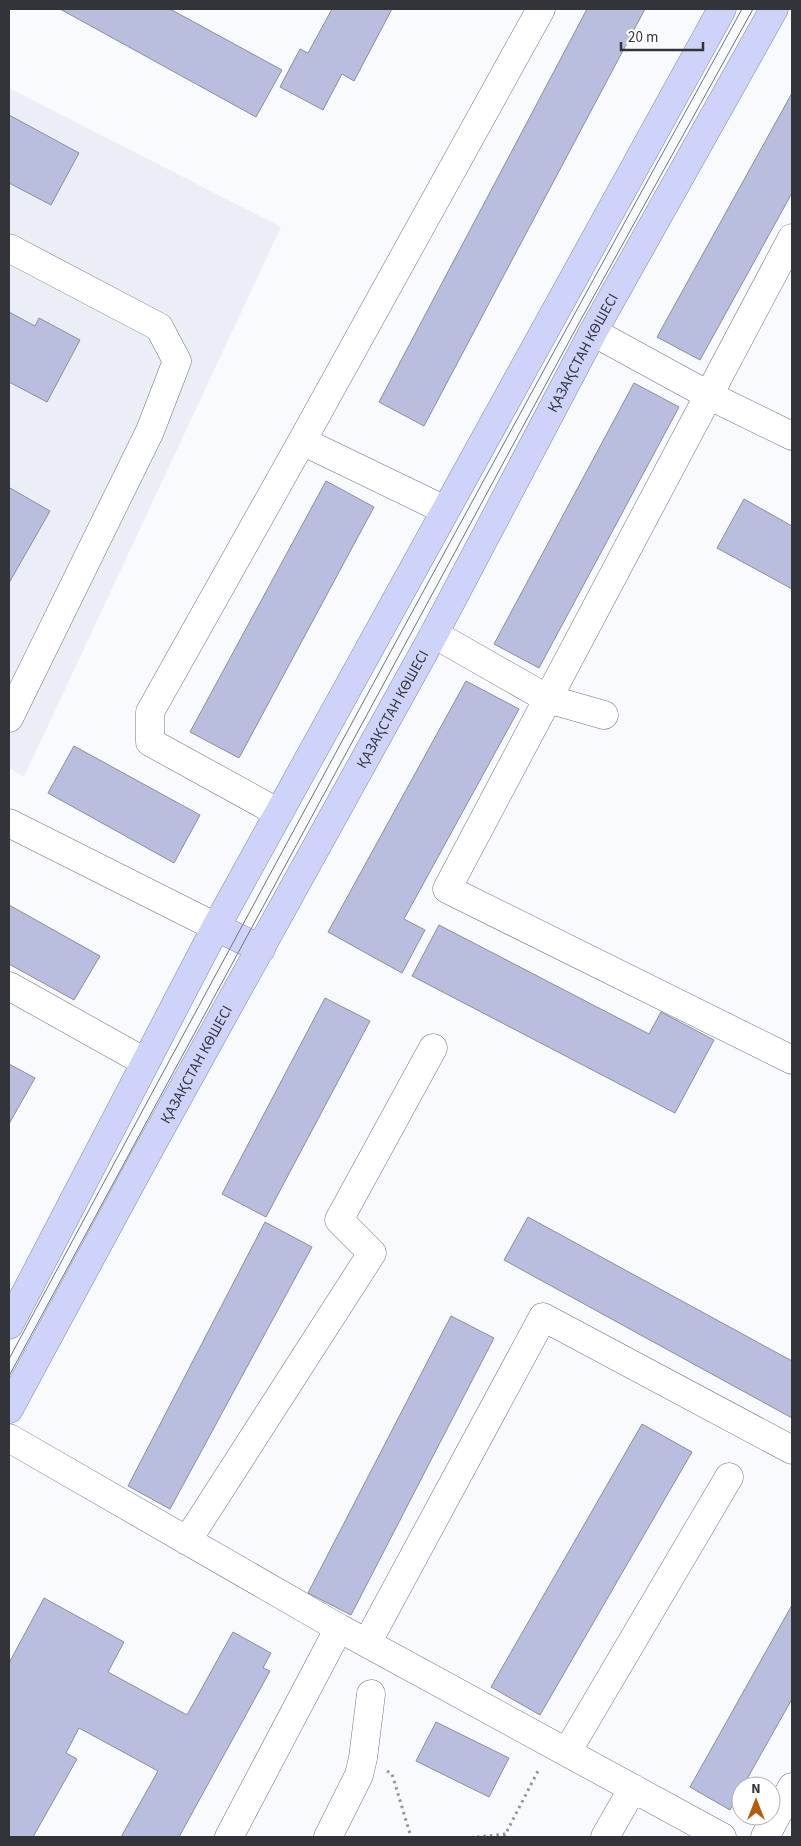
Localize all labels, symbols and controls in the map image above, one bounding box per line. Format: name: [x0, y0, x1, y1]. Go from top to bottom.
scale bar: [621, 20, 704, 52]
text: 20 m: [628, 27, 658, 48]
street label: ҚАЗАҚСТАН КӨШЕСІ: [542, 289, 623, 416]
street label: ҚАЗАҚСТАН КӨШЕСІ: [351, 646, 434, 772]
street label: ҚАЗАҚСТАН КӨШЕСІ: [155, 1002, 237, 1128]
north arrow: [731, 1776, 781, 1826]
text: N: [751, 1779, 761, 1799]

